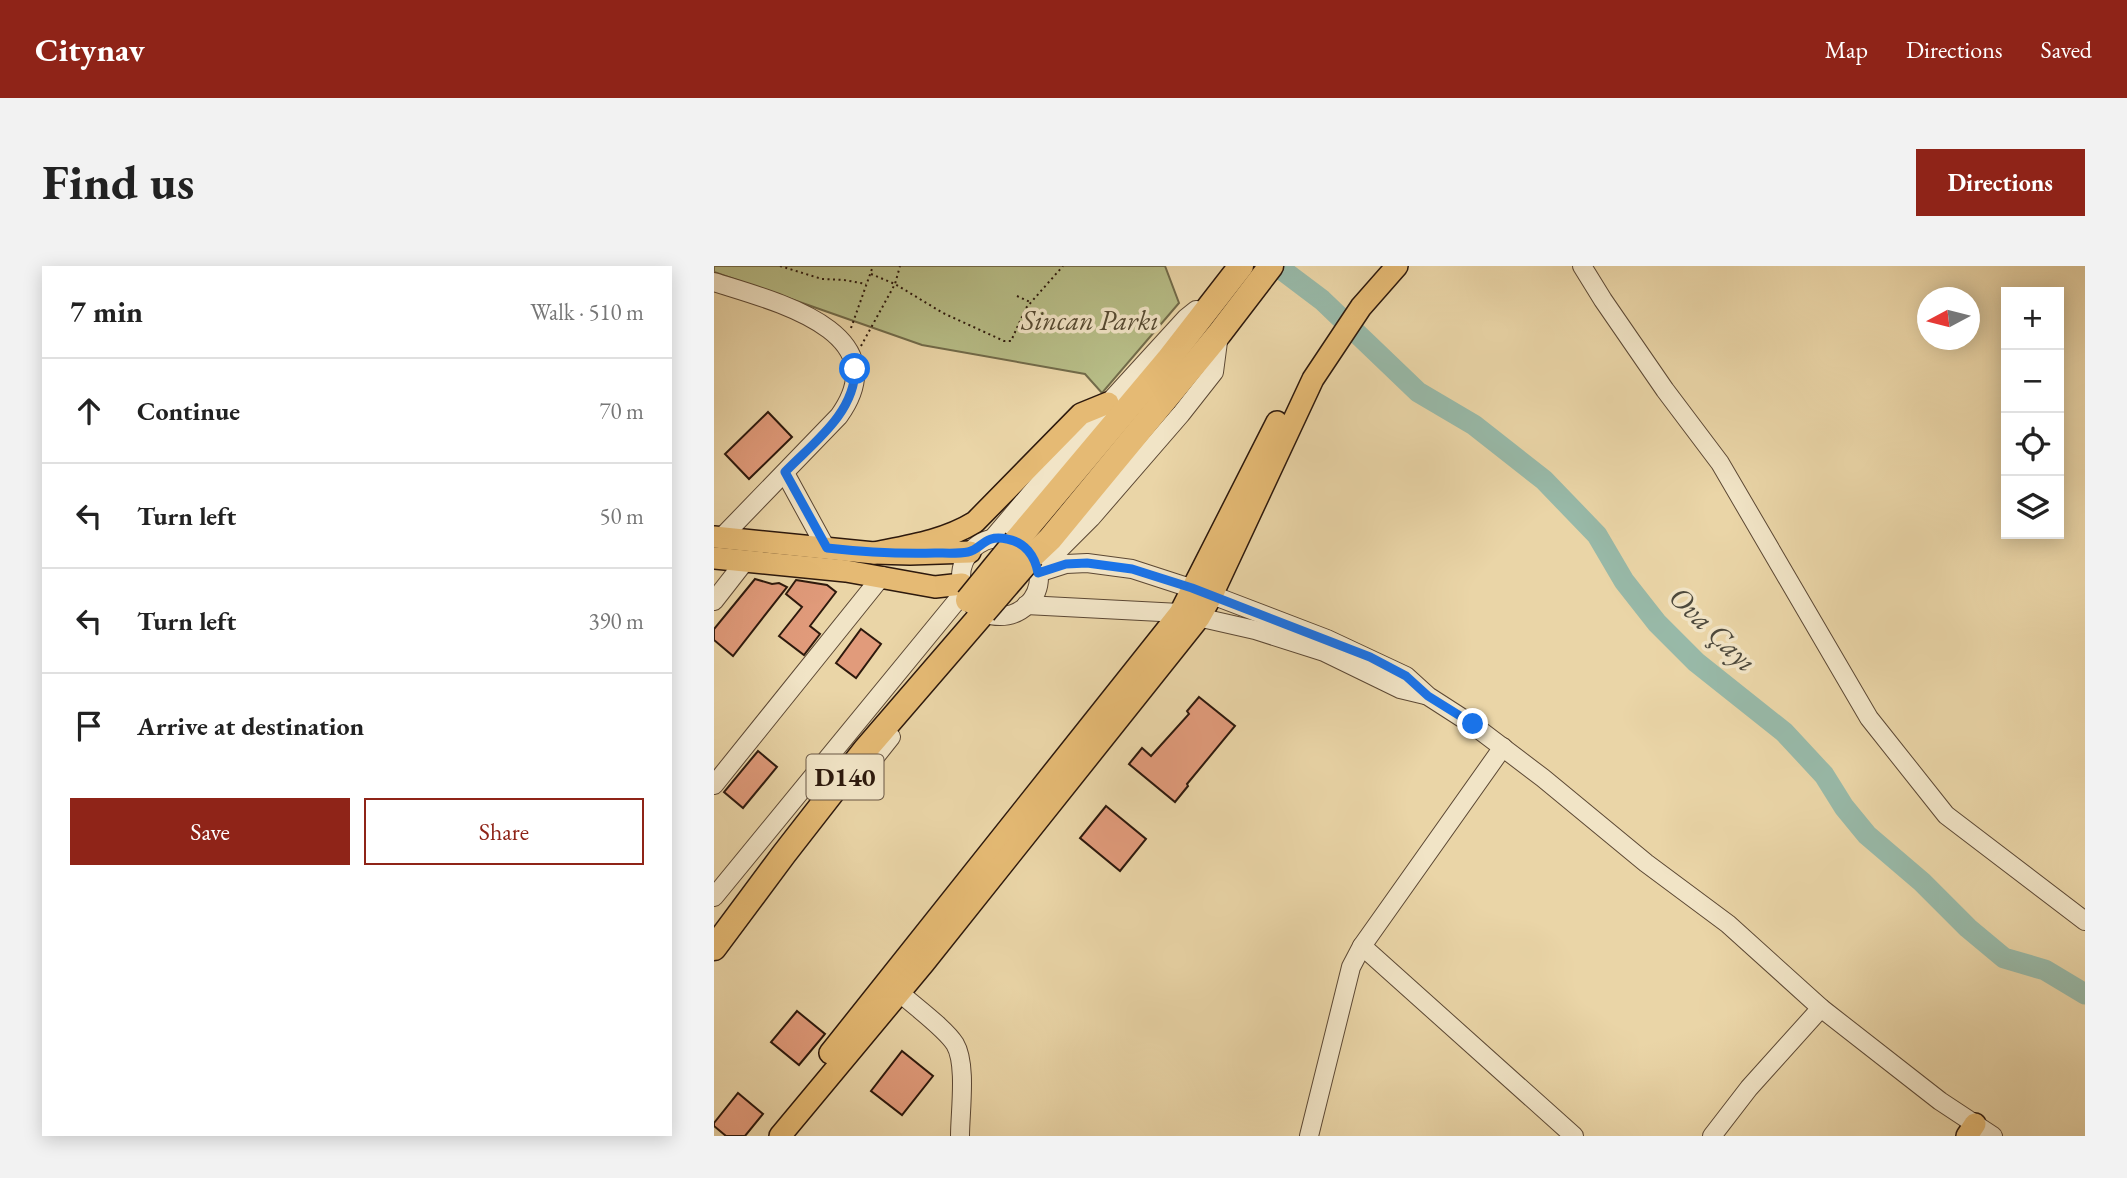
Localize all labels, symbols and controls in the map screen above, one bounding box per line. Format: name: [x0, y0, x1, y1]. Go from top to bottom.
text: Citynav: [35, 28, 145, 71]
text: Map: [1825, 34, 1868, 65]
text: Directions: [1906, 34, 2003, 65]
text: Saved: [2041, 34, 2092, 65]
button: Directions: [1916, 149, 2085, 216]
text: Find us: [42, 150, 194, 214]
north arrow: [1917, 287, 1980, 350]
map controls: [2001, 287, 2064, 539]
button: +: [2001, 287, 2064, 350]
text: 7 min: [70, 292, 143, 331]
text: Walk · 510 m: [530, 297, 644, 327]
park label: Sincan Parkı: [1020, 302, 1159, 338]
button: −: [2001, 350, 2064, 413]
route start: [839, 353, 870, 384]
icon: ahead: [70, 392, 108, 430]
text: Continue: [137, 394, 240, 428]
text: 70 m: [599, 396, 644, 426]
button: locate: [2001, 413, 2064, 476]
button: layers: [2001, 476, 2064, 539]
icon: left: [70, 497, 108, 535]
text: Turn left: [137, 499, 236, 533]
text: 50 m: [599, 501, 644, 531]
water label: Ova Çayı: [1661, 577, 1766, 680]
icon: left: [70, 602, 108, 640]
text: Turn left: [137, 604, 236, 638]
text: 390 m: [588, 606, 644, 636]
icon: arrive: [70, 707, 108, 745]
route end: [1457, 708, 1488, 739]
text: Arrive at destination: [137, 709, 364, 743]
road number: D140: [806, 755, 884, 800]
button: Save: [70, 798, 350, 865]
button: Share: [364, 798, 644, 865]

